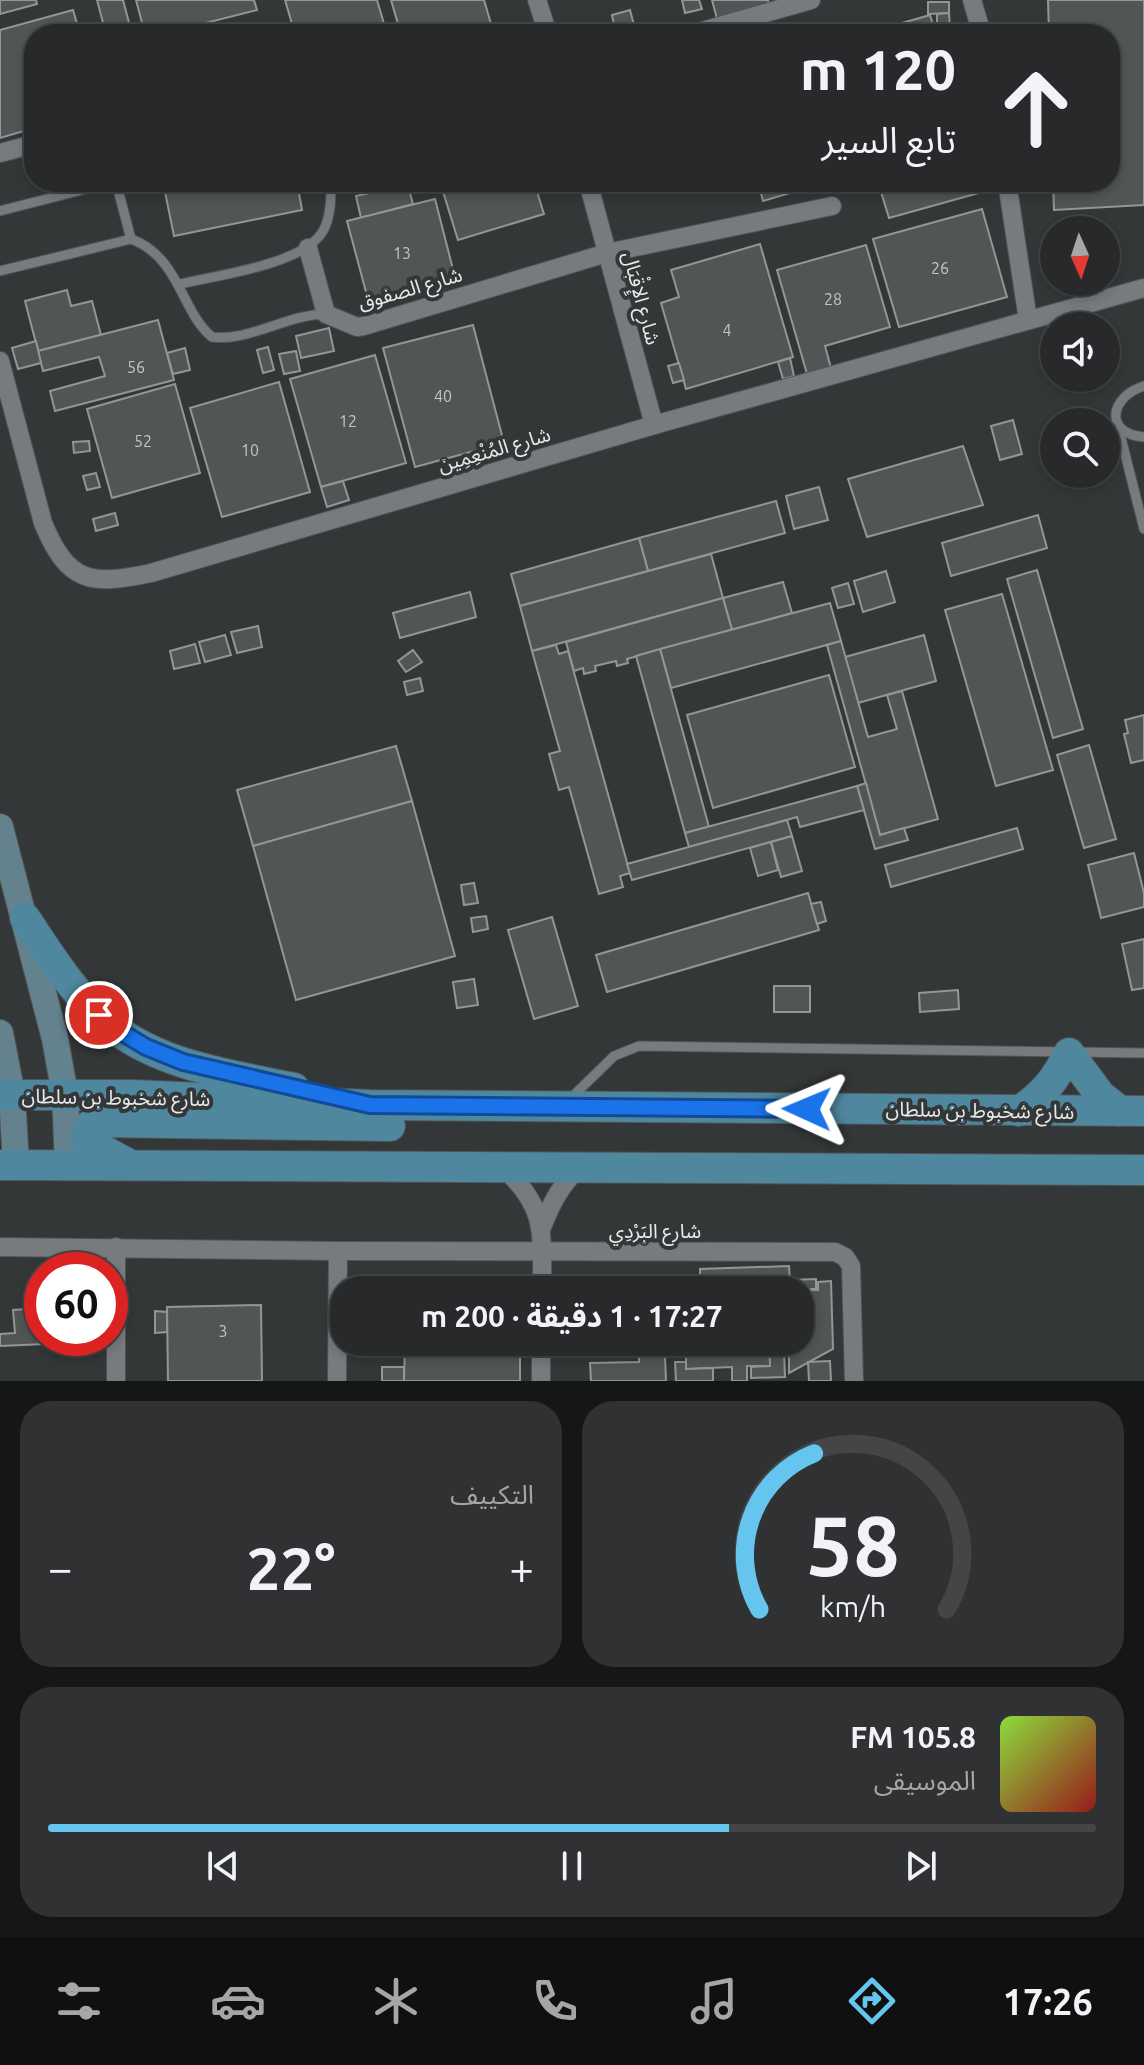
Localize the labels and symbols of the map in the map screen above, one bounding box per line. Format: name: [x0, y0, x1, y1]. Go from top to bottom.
north arrow: [1040, 216, 1120, 296]
house number: 13: [393, 244, 411, 262]
street label: شارع الإِقْبَال: [613, 248, 667, 348]
house number: 26: [931, 259, 949, 277]
street label: شارع الصفوق: [355, 262, 466, 318]
house number: 28: [824, 290, 842, 308]
house number: 4: [722, 321, 732, 339]
house number: 56: [127, 358, 145, 376]
house number: 40: [434, 387, 452, 405]
house number: 12: [339, 412, 357, 430]
street label: شارع المُنْعِمِين: [435, 422, 554, 480]
house number: 52: [134, 432, 152, 450]
house number: 10: [241, 441, 259, 459]
pin: [65, 981, 133, 1049]
position arrow: [765, 1067, 849, 1151]
street label: شارع شخبوط بن سلطان: [21, 1084, 210, 1114]
street label: شارع شخبوط بن سلطان: [885, 1097, 1074, 1127]
street label: شارع البَرْدِي: [609, 1219, 701, 1246]
speed limit sign: 60: [24, 1252, 128, 1356]
house number: 3: [218, 1322, 228, 1340]

